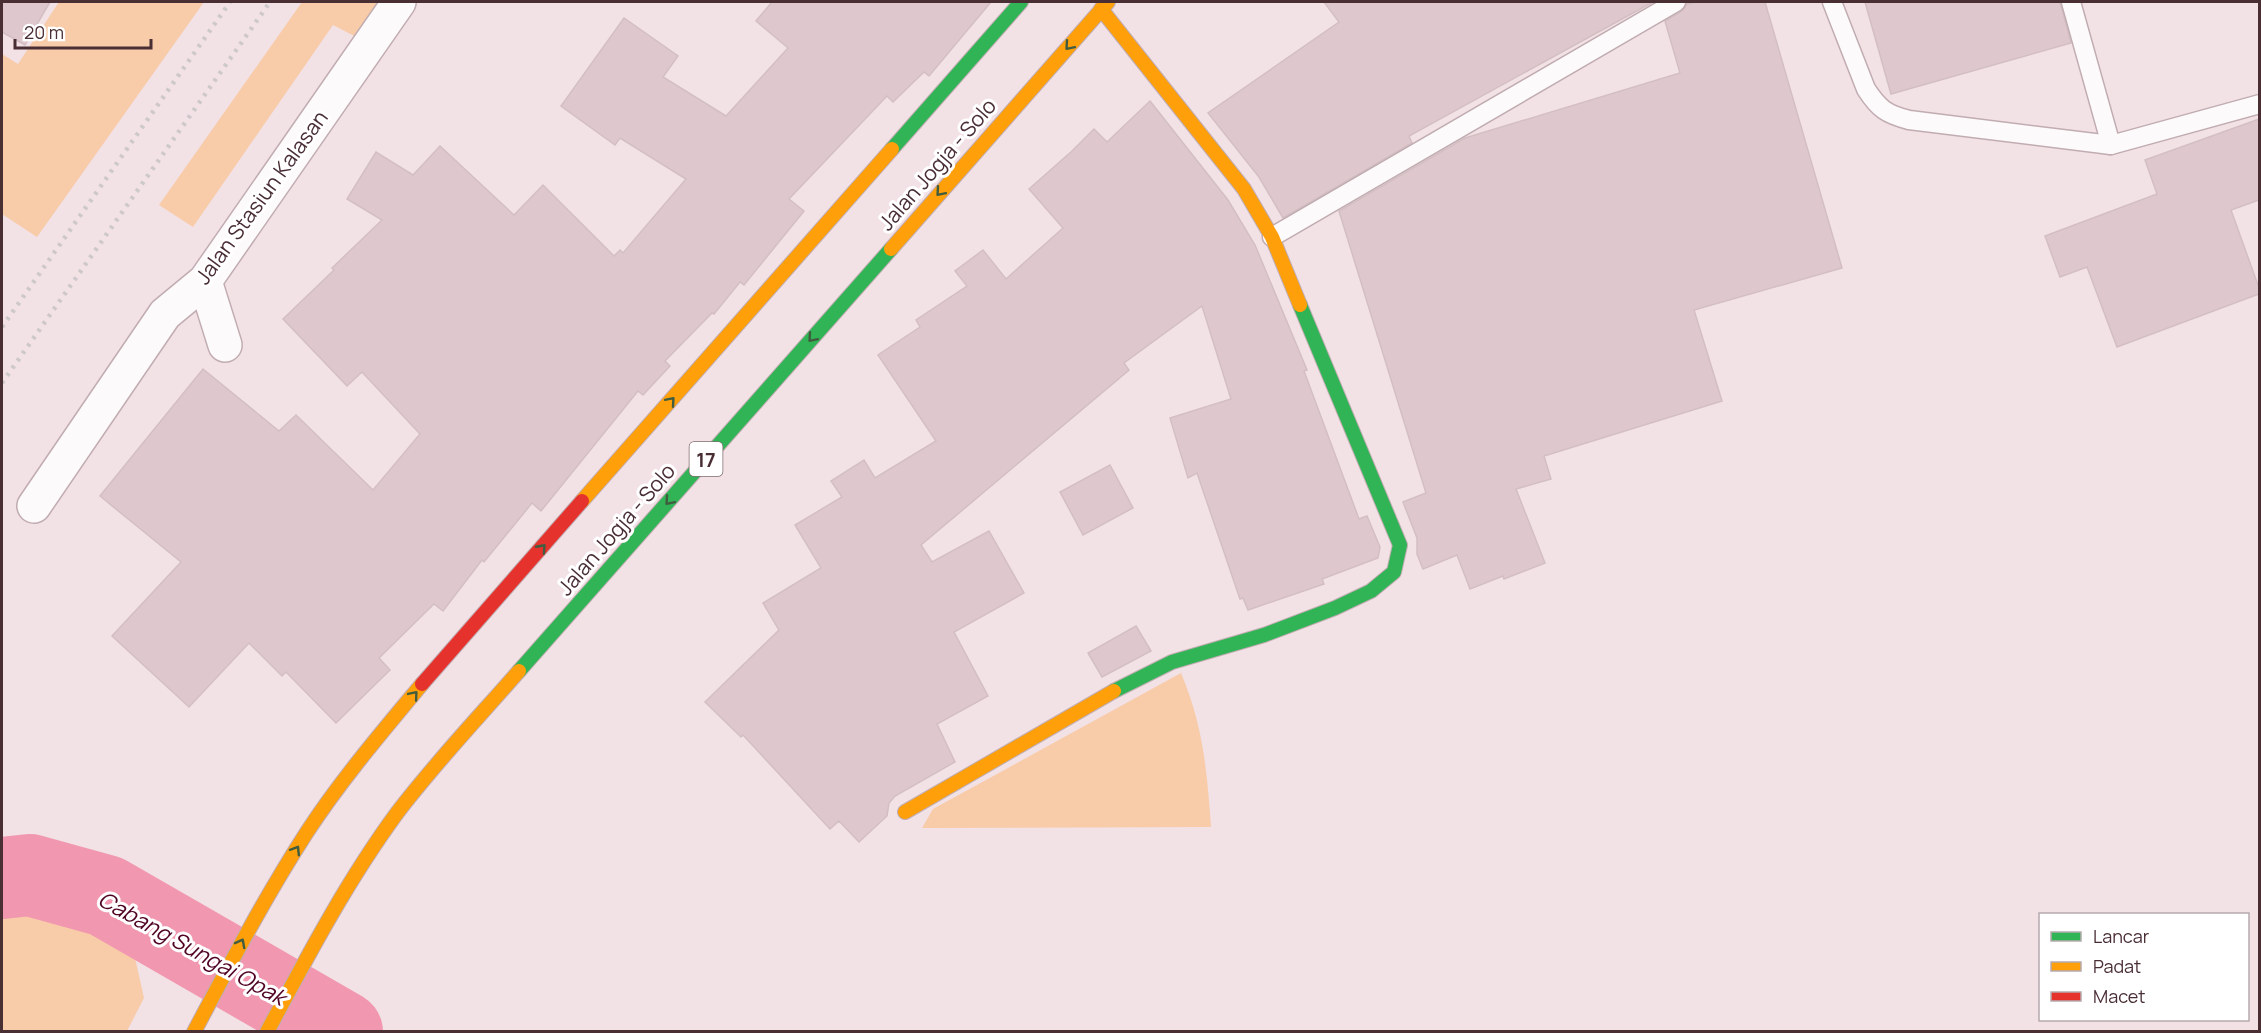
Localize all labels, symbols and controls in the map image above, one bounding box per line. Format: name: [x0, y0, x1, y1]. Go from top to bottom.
scale bar: [15, 12, 152, 50]
text: 20 m: [24, 20, 64, 44]
one-way arrow: [1065, 39, 1076, 49]
street label: Jalan Jogja - Solo: [872, 92, 1002, 236]
street label: Jalan Stasiun Kalasan: [188, 104, 334, 290]
one-way arrow: [936, 185, 947, 196]
one-way arrow: [808, 332, 819, 342]
one-way arrow: [664, 398, 675, 408]
road number: 17: [690, 442, 722, 476]
street label: Jalan Jogja - Solo: [551, 457, 681, 601]
one-way arrow: [665, 494, 676, 505]
one-way arrow: [535, 544, 546, 555]
one-way arrow: [407, 691, 418, 702]
one-way arrow: [289, 846, 300, 857]
water label: Cabang Sungai Opak: [93, 884, 294, 1014]
legend: [2039, 913, 2249, 1021]
text: Lancar: [2093, 924, 2150, 948]
one-way arrow: [234, 939, 245, 949]
text: Padat: [2093, 954, 2141, 978]
text: Macet: [2093, 984, 2146, 1008]

